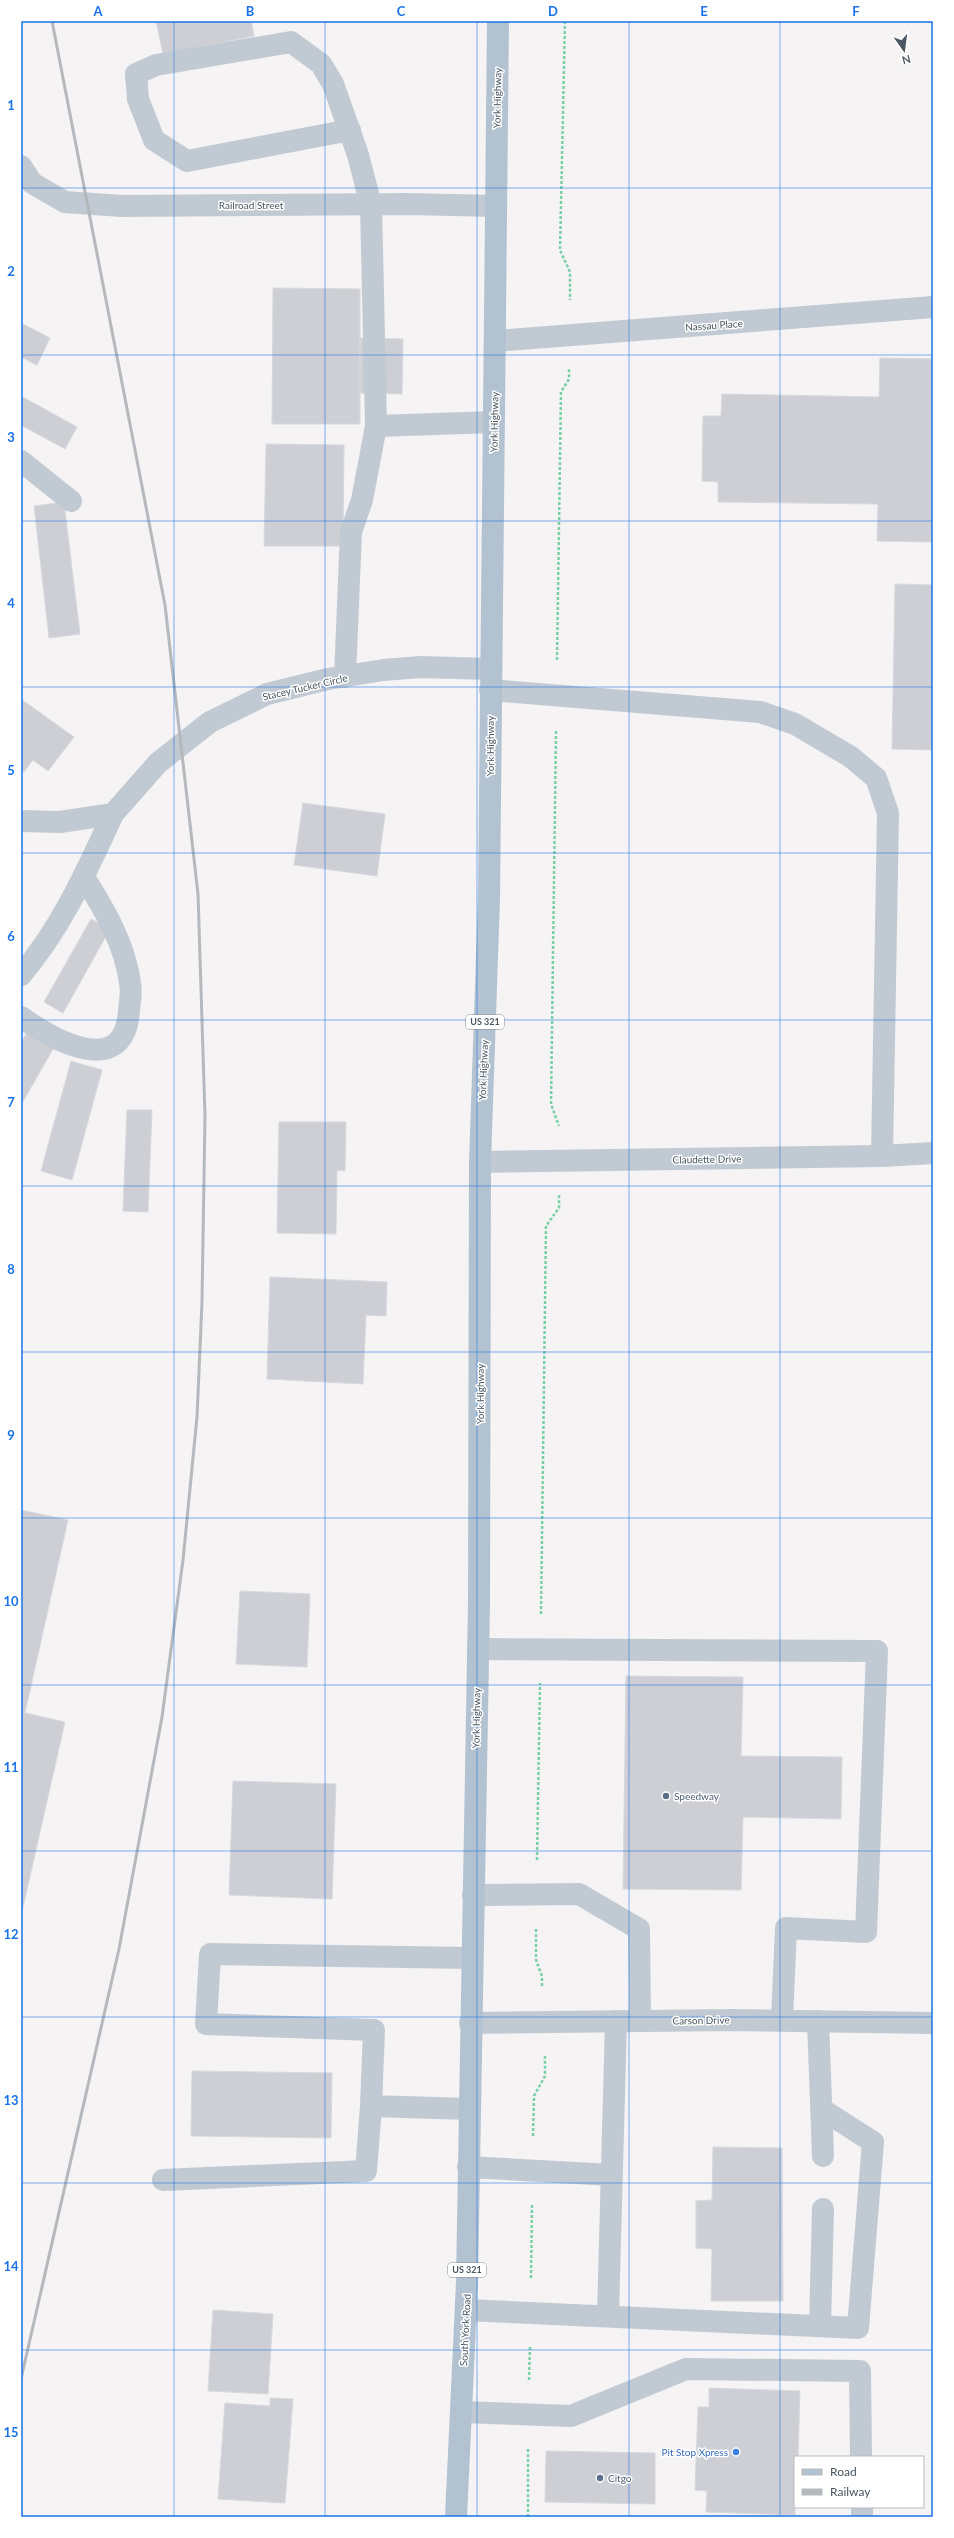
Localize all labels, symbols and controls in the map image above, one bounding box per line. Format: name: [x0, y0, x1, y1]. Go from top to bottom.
text: A: [92, 3, 103, 19]
text: B: [246, 3, 255, 19]
text: C: [397, 3, 406, 19]
text: D: [548, 3, 558, 19]
text: E: [700, 3, 708, 19]
text: F: [852, 3, 860, 19]
north arrow: [884, 30, 924, 70]
text: N: [901, 53, 912, 68]
street label: York Highway: [490, 67, 504, 128]
text: 1: [7, 97, 15, 113]
street label: Railroad Street: [219, 199, 284, 211]
text: 2: [7, 263, 15, 279]
street label: Nassau Place: [685, 317, 743, 333]
street label: York Highway: [487, 391, 501, 452]
text: 3: [7, 429, 15, 445]
text: 4: [7, 595, 15, 611]
street label: Stacey Tucker Circle: [261, 671, 349, 703]
street label: York Highway: [484, 715, 496, 776]
text: 5: [7, 762, 15, 778]
text: 6: [7, 928, 15, 944]
road number: US 321: [466, 1015, 504, 1029]
street label: York Highway: [476, 1039, 490, 1101]
text: 7: [7, 1094, 15, 1110]
street label: Claudette Drive: [672, 1152, 742, 1166]
text: 8: [7, 1261, 15, 1277]
street label: York Highway: [474, 1363, 486, 1424]
text: 9: [7, 1427, 15, 1443]
text: 10: [3, 1593, 19, 1609]
street label: York Highway: [469, 1687, 483, 1748]
text: 11: [3, 1759, 19, 1775]
place label: Speedway: [674, 1790, 720, 1802]
marker: Speedway: [661, 1791, 671, 1801]
text: 12: [3, 1926, 19, 1942]
street label: Carson Drive: [672, 2014, 730, 2026]
text: 13: [3, 2092, 19, 2108]
text: 14: [3, 2258, 19, 2274]
road number: US 321: [448, 2263, 486, 2277]
street label: South York Road: [457, 2294, 473, 2366]
text: 15: [3, 2424, 19, 2440]
place label: Pit Stop Xpress: [662, 2446, 728, 2458]
marker: Pit Stop Xpress: [731, 2447, 741, 2457]
legend: [794, 2456, 924, 2508]
text: Road: [830, 2464, 857, 2479]
place label: Citgo: [608, 2472, 632, 2484]
marker: Citgo: [595, 2473, 605, 2483]
text: Railway: [830, 2484, 871, 2499]

